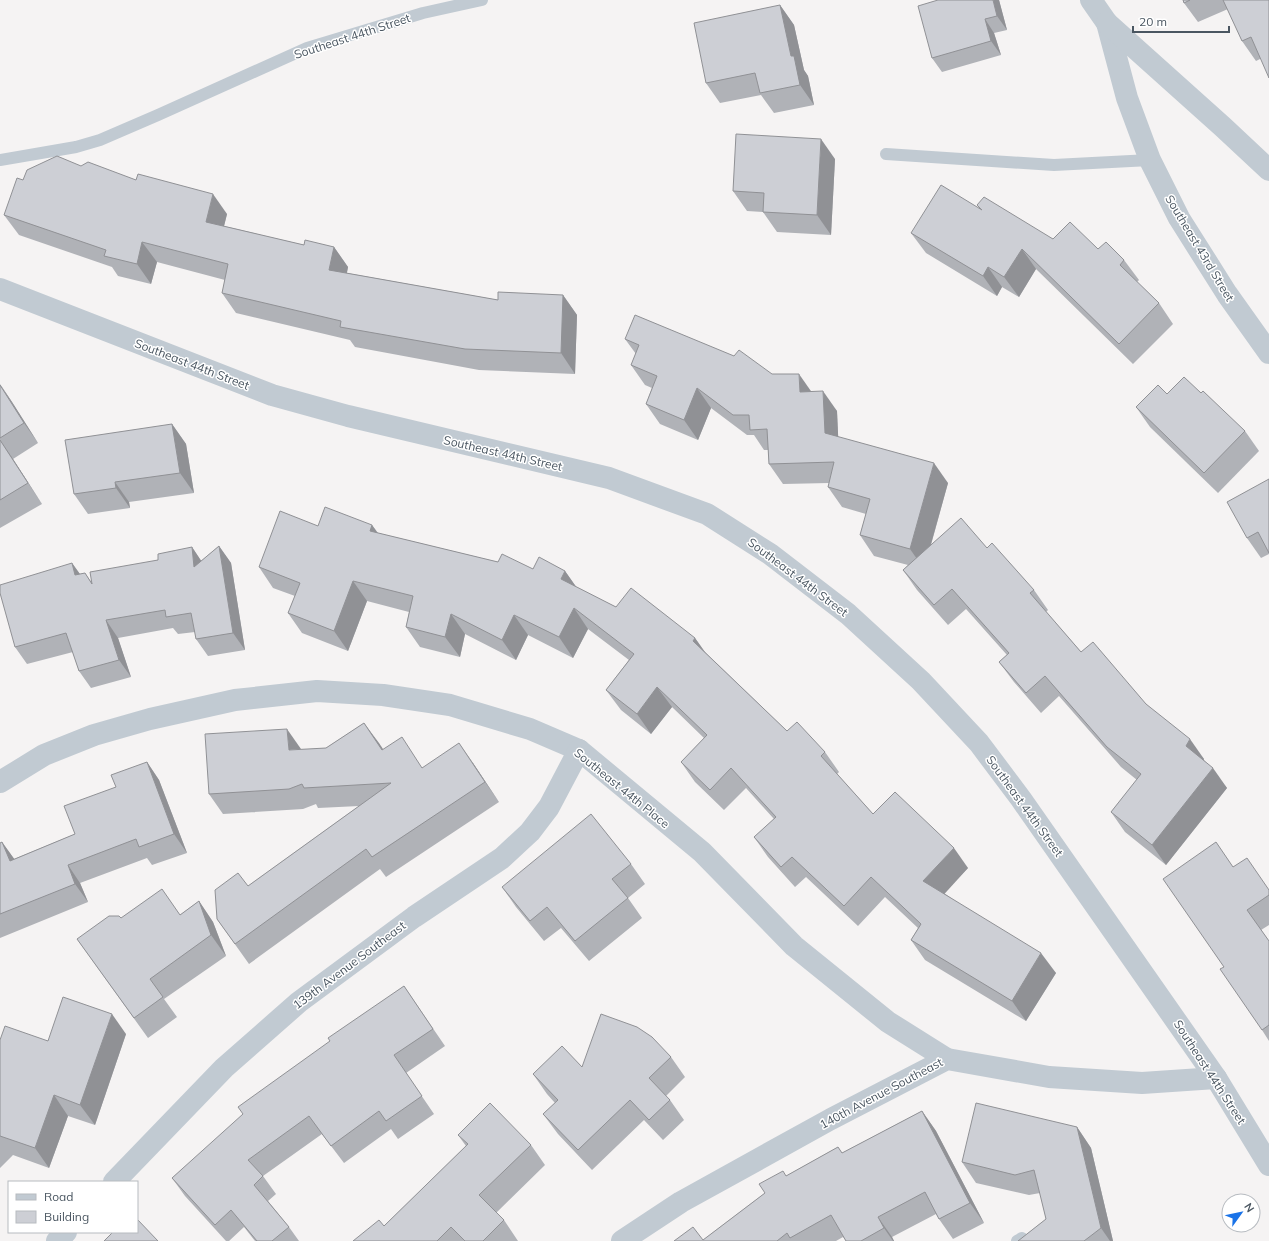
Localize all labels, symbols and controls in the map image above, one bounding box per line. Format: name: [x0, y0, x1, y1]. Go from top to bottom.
scale bar: [1133, 8, 1229, 34]
street label: Southeast 44th Street: [292, 10, 412, 62]
text: 20 m: [1139, 14, 1167, 29]
street label: Southeast 43rd Street: [1162, 192, 1238, 304]
street label: Southeast 44th Street: [133, 335, 251, 393]
street label: Southeast 44th Street: [442, 432, 564, 474]
street label: Southeast 44th Street: [745, 534, 851, 620]
street label: Southeast 44th Place: [571, 745, 673, 831]
street label: Southeast 44th Street: [983, 752, 1067, 860]
street label: 139th Avenue Southeast: [290, 918, 408, 1012]
street label: Southeast 44th Street: [1171, 1017, 1249, 1127]
street label: 140th Avenue Southeast: [817, 1054, 945, 1132]
legend: [8, 1181, 138, 1233]
text: Road: [44, 1189, 73, 1204]
north arrow: [1221, 1193, 1261, 1233]
text: N: [1241, 1200, 1258, 1215]
text: Building: [44, 1209, 89, 1224]

